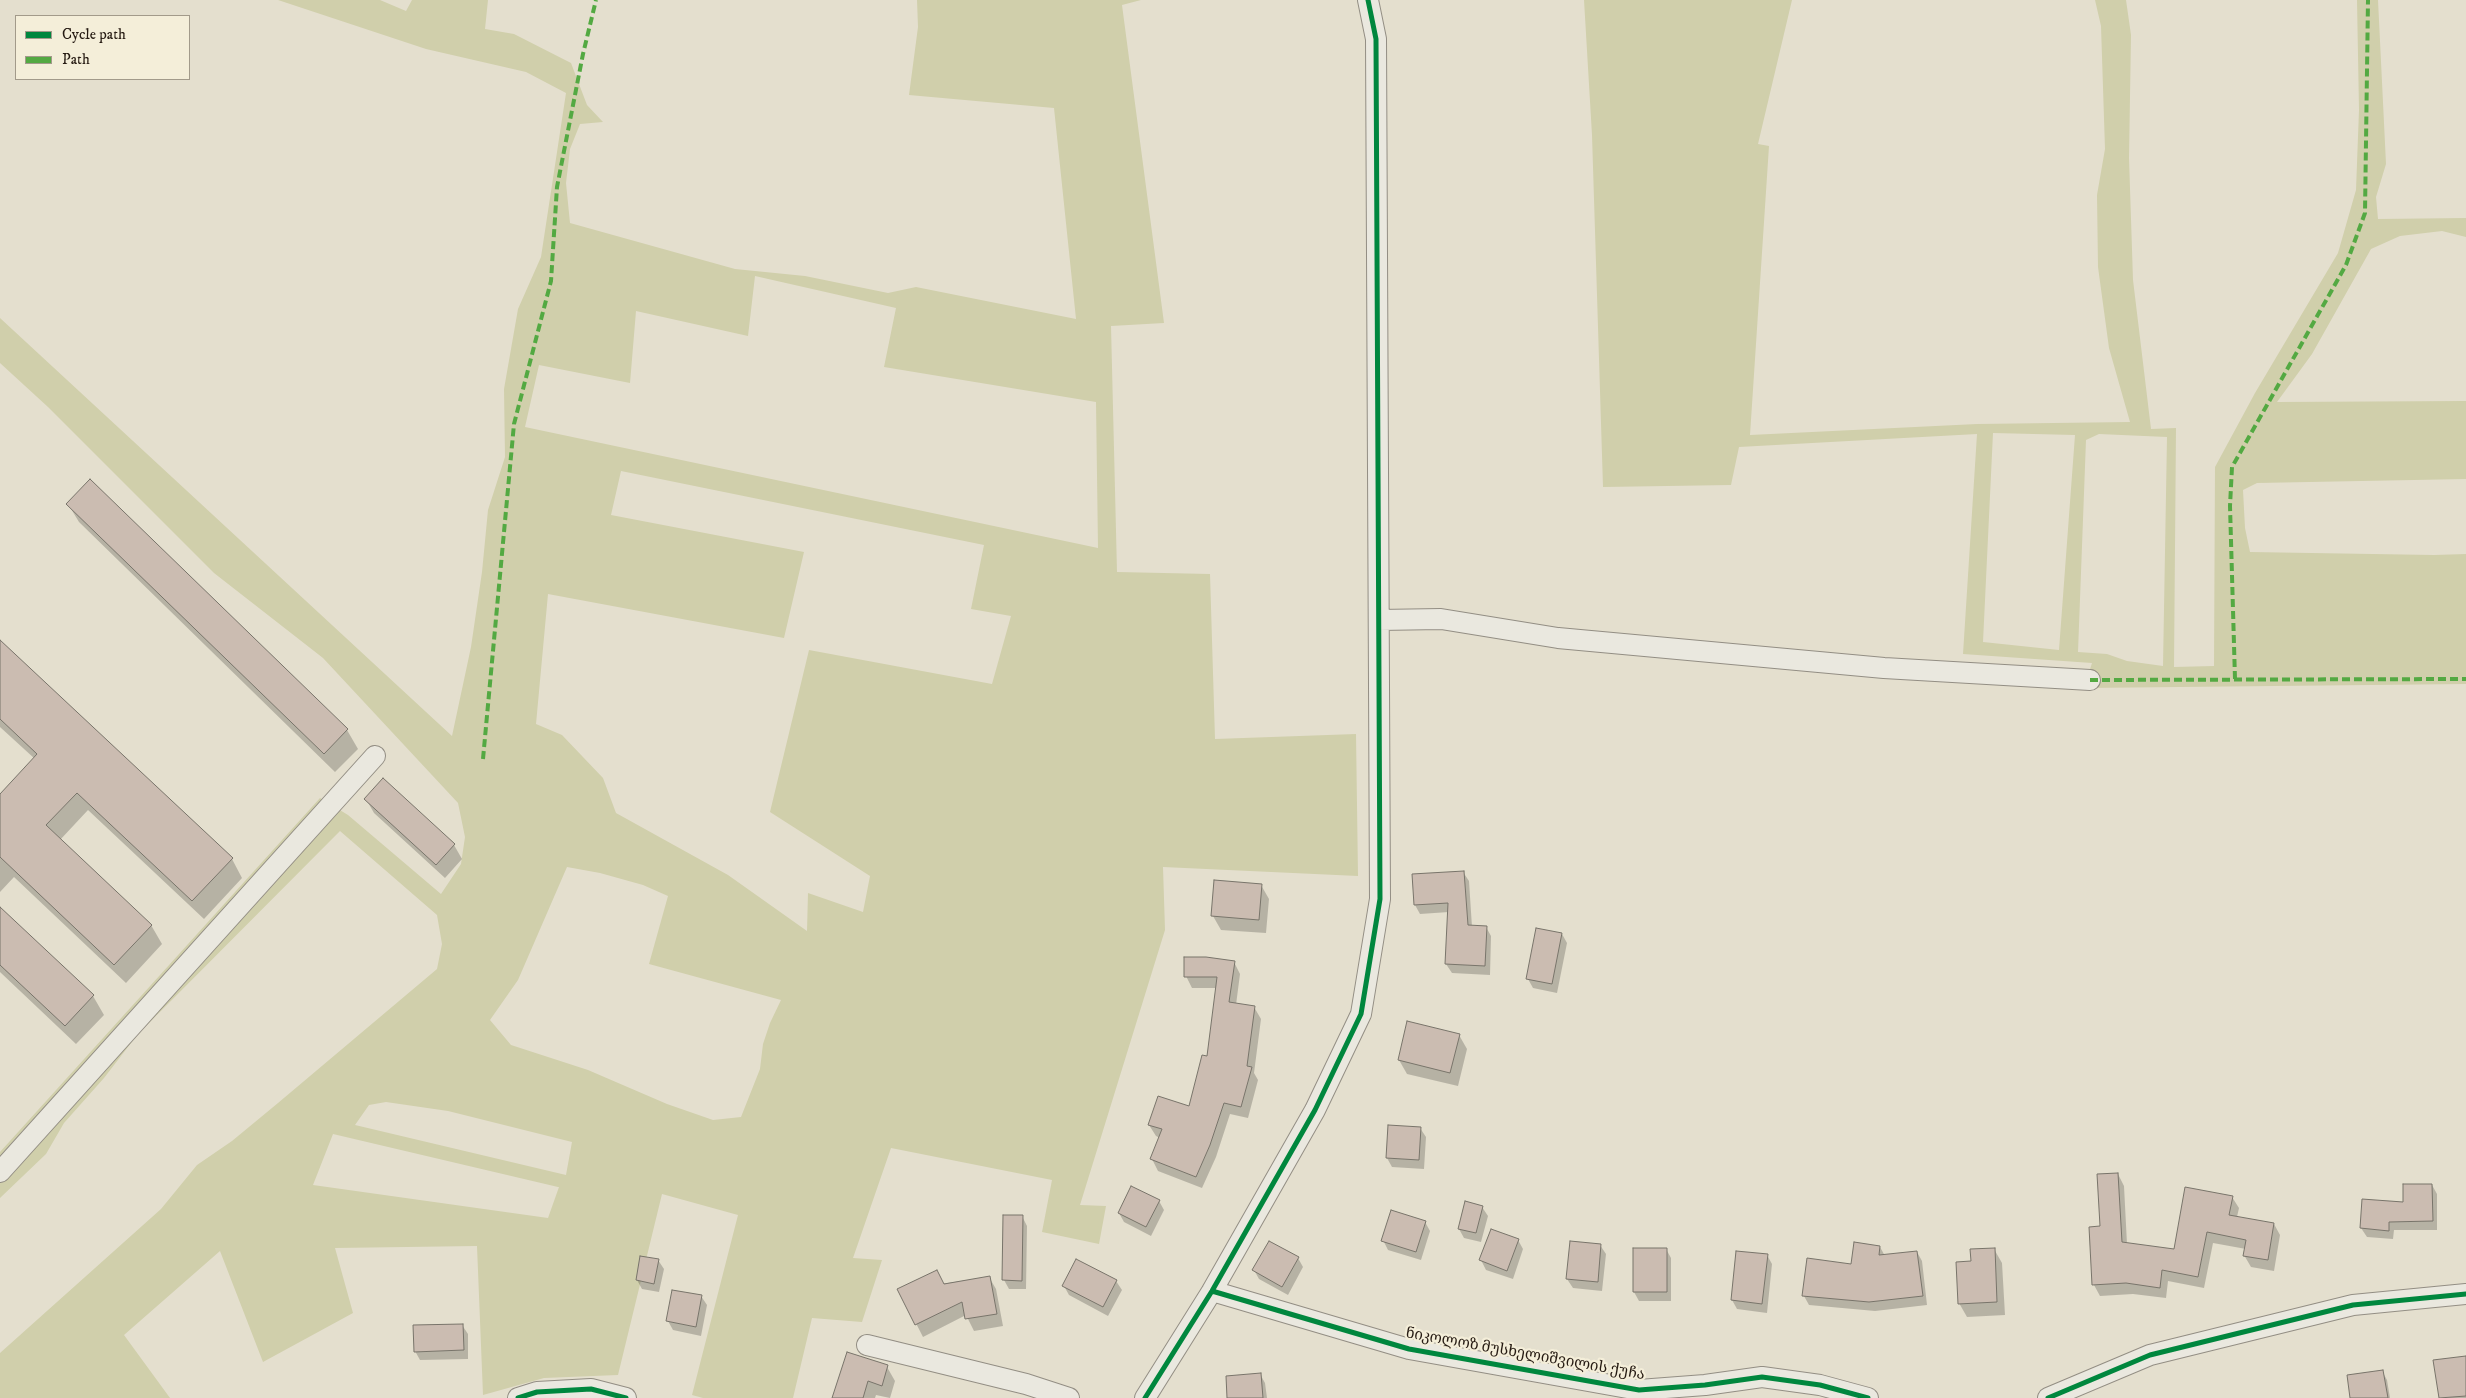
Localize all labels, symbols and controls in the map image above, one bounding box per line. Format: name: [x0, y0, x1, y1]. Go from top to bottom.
legend: [15, 15, 190, 80]
text: Cycle path: [62, 25, 126, 44]
text: Path: [62, 50, 90, 69]
street label: ნიკოლოზ მუსხელიშვილის ქუჩა: [1404, 1325, 1646, 1385]

